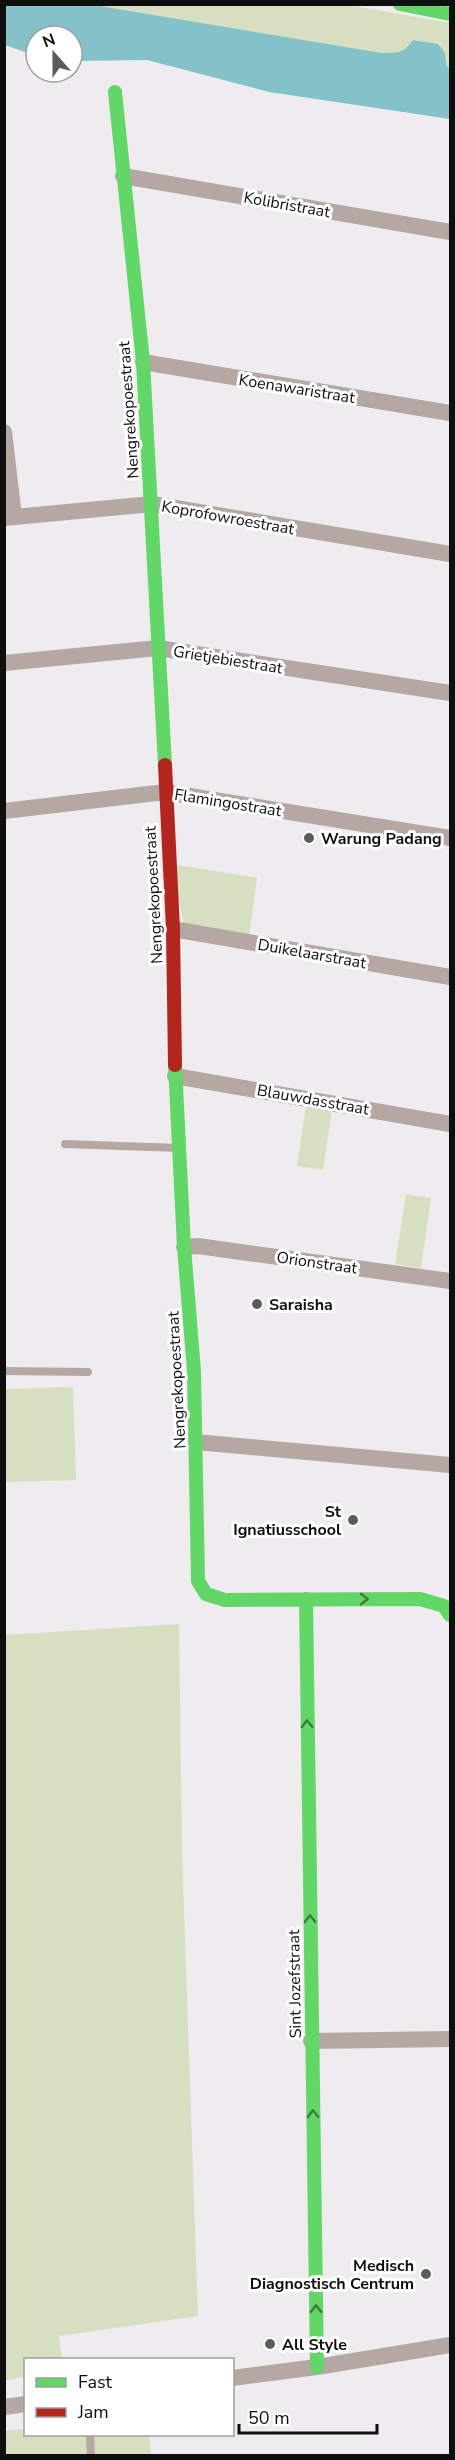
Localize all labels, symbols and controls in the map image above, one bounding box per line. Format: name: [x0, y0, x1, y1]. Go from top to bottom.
north arrow: [24, 24, 84, 84]
text: N: [39, 29, 59, 53]
street label: Kolibristraat: [242, 187, 332, 223]
street label: Nengrekopoestraat: [113, 340, 145, 479]
street label: Koenawaristraat: [237, 369, 357, 409]
street label: Koprofowroestraat: [160, 495, 296, 541]
street label: Grietjebiestraat: [172, 640, 284, 680]
street label: Flamingostraat: [173, 784, 283, 822]
street label: Nengrekopoestraat: [139, 825, 169, 964]
place label: Warung Padang: [321, 828, 442, 850]
marker: Warung Padang: [302, 831, 316, 845]
street label: Duikelaarstraat: [256, 934, 368, 974]
street label: Blauwdasstraat: [255, 1079, 371, 1121]
street label: Orionstraat: [275, 1246, 359, 1280]
place label: Saraisha: [269, 1294, 333, 1316]
marker: Saraisha: [250, 1297, 264, 1311]
street label: Nengrekopoestraat: [162, 1310, 192, 1449]
place label: St Ignatiusschool: [233, 1501, 342, 1541]
marker: St Ignatiusschool: [346, 1513, 360, 1527]
one-way arrow: [360, 1593, 369, 1605]
one-way arrow: [301, 1719, 313, 1728]
one-way arrow: [304, 1914, 316, 1923]
street label: Sint Jozefstraat: [283, 1929, 307, 2039]
one-way arrow: [306, 2109, 319, 2118]
place label: Medisch Diagnostisch Centrum: [250, 2255, 414, 2295]
marker: Medisch Diagnostisch Centrum: [419, 2267, 433, 2281]
one-way arrow: [310, 2304, 322, 2313]
place label: All Style: [282, 2334, 347, 2356]
marker: All Style: [263, 2337, 277, 2351]
legend: [24, 2358, 234, 2436]
text: Fast: [78, 2370, 113, 2394]
scale bar: [239, 2397, 377, 2435]
text: Jam: [77, 2400, 109, 2424]
text: 50 m: [248, 2406, 290, 2430]

